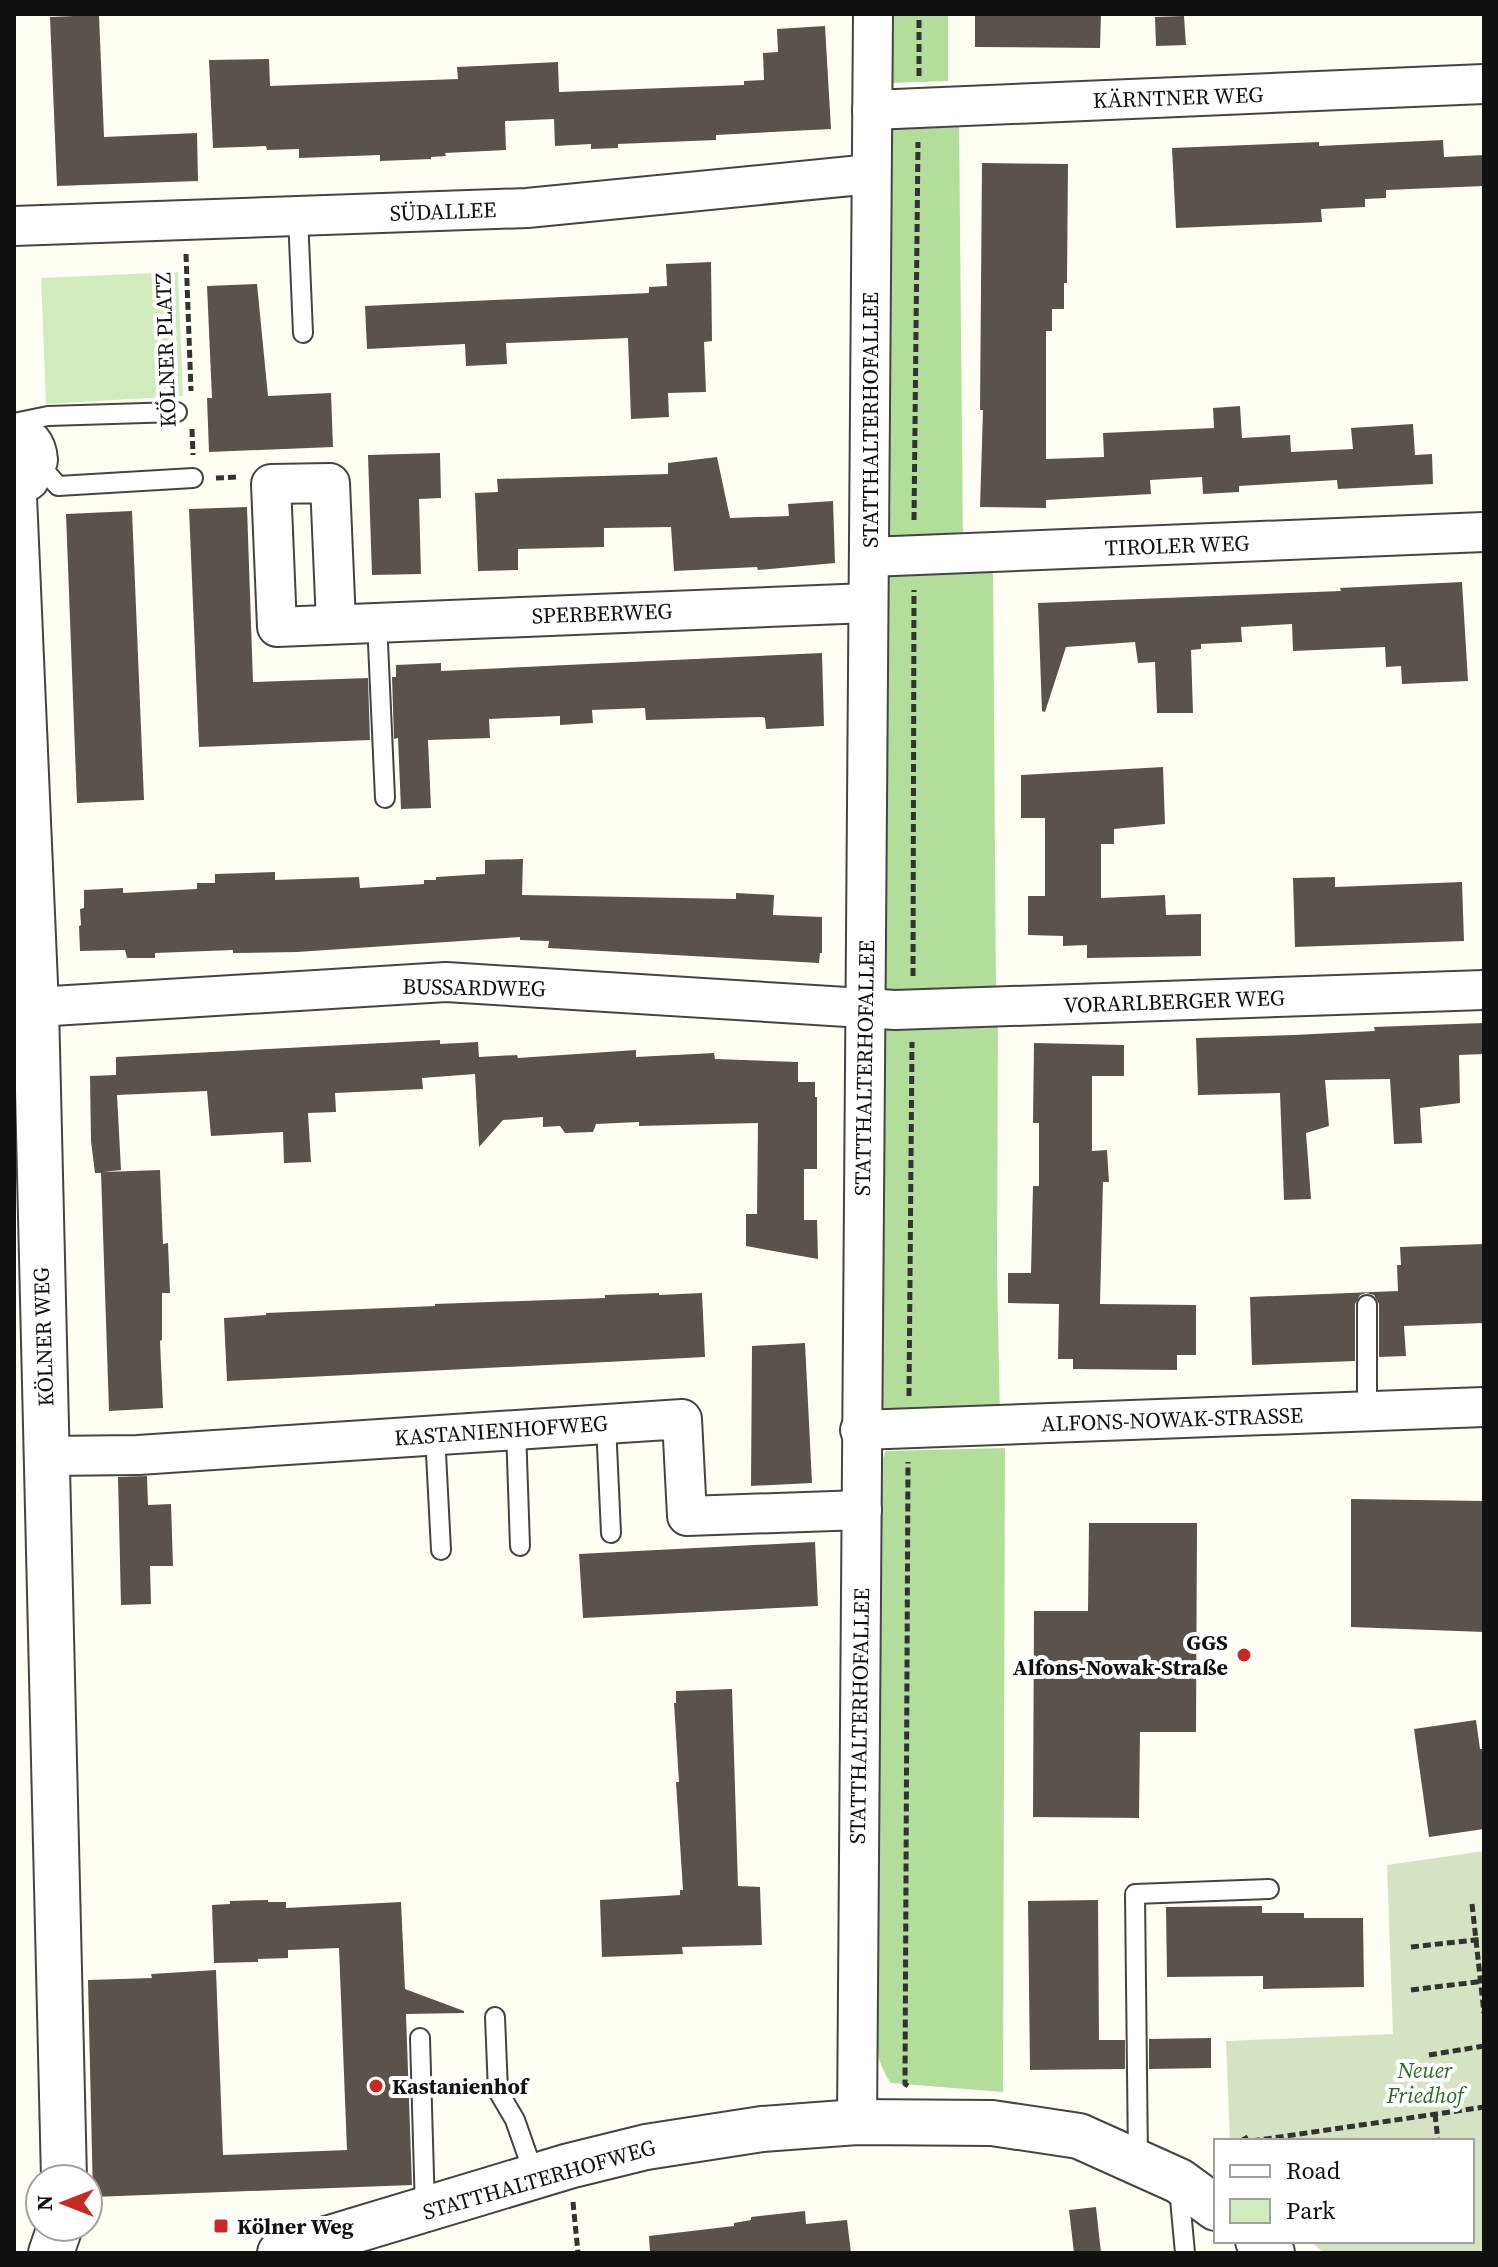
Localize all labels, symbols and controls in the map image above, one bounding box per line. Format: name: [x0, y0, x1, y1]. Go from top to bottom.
street label: KÄRNTNER WEG: [1092, 79, 1264, 115]
street label: SÜDALLEE: [389, 194, 497, 228]
street label: KÖLNER PLATZ: [147, 272, 183, 428]
street label: STATTHALTERHOFALLEE: [855, 292, 885, 548]
street label: TIROLER WEG: [1104, 527, 1250, 563]
street label: SPERBERWEG: [531, 596, 673, 630]
street label: STATTHALTERHOFALLEE: [847, 940, 881, 1196]
street label: BUSSARDWEG: [402, 971, 546, 1003]
street label: VORARLBERGER WEG: [1063, 982, 1285, 1020]
street label: KÖLNER WEG: [26, 1267, 60, 1407]
street label: ALFONS-NOWAK-STRASSE: [1041, 1399, 1303, 1439]
street label: KASTANIENHOFWEG: [393, 1408, 609, 1452]
street label: STATTHALTERHOFALLEE: [842, 1588, 876, 1844]
place label: GGS Alfons-Nowak-Straße: [1013, 1627, 1228, 1682]
marker: GGS Alfons-Nowak-Straße: [1235, 1646, 1253, 1664]
park label: Neuer Friedhof: [1386, 2055, 1468, 2110]
place label: Kastanienhof: [392, 2071, 531, 2101]
marker: Kastanienhof: [367, 2077, 385, 2095]
street label: STATTHALTERHOFWEG: [419, 2131, 659, 2227]
legend: [1214, 2139, 1474, 2243]
text: Road: [1286, 2154, 1341, 2187]
north arrow: [24, 2163, 104, 2243]
text: Park: [1286, 2194, 1336, 2227]
text: N: [29, 2195, 59, 2211]
place label: Kölner Weg: [237, 2211, 354, 2241]
marker: Kölner Weg: [212, 2217, 230, 2235]

